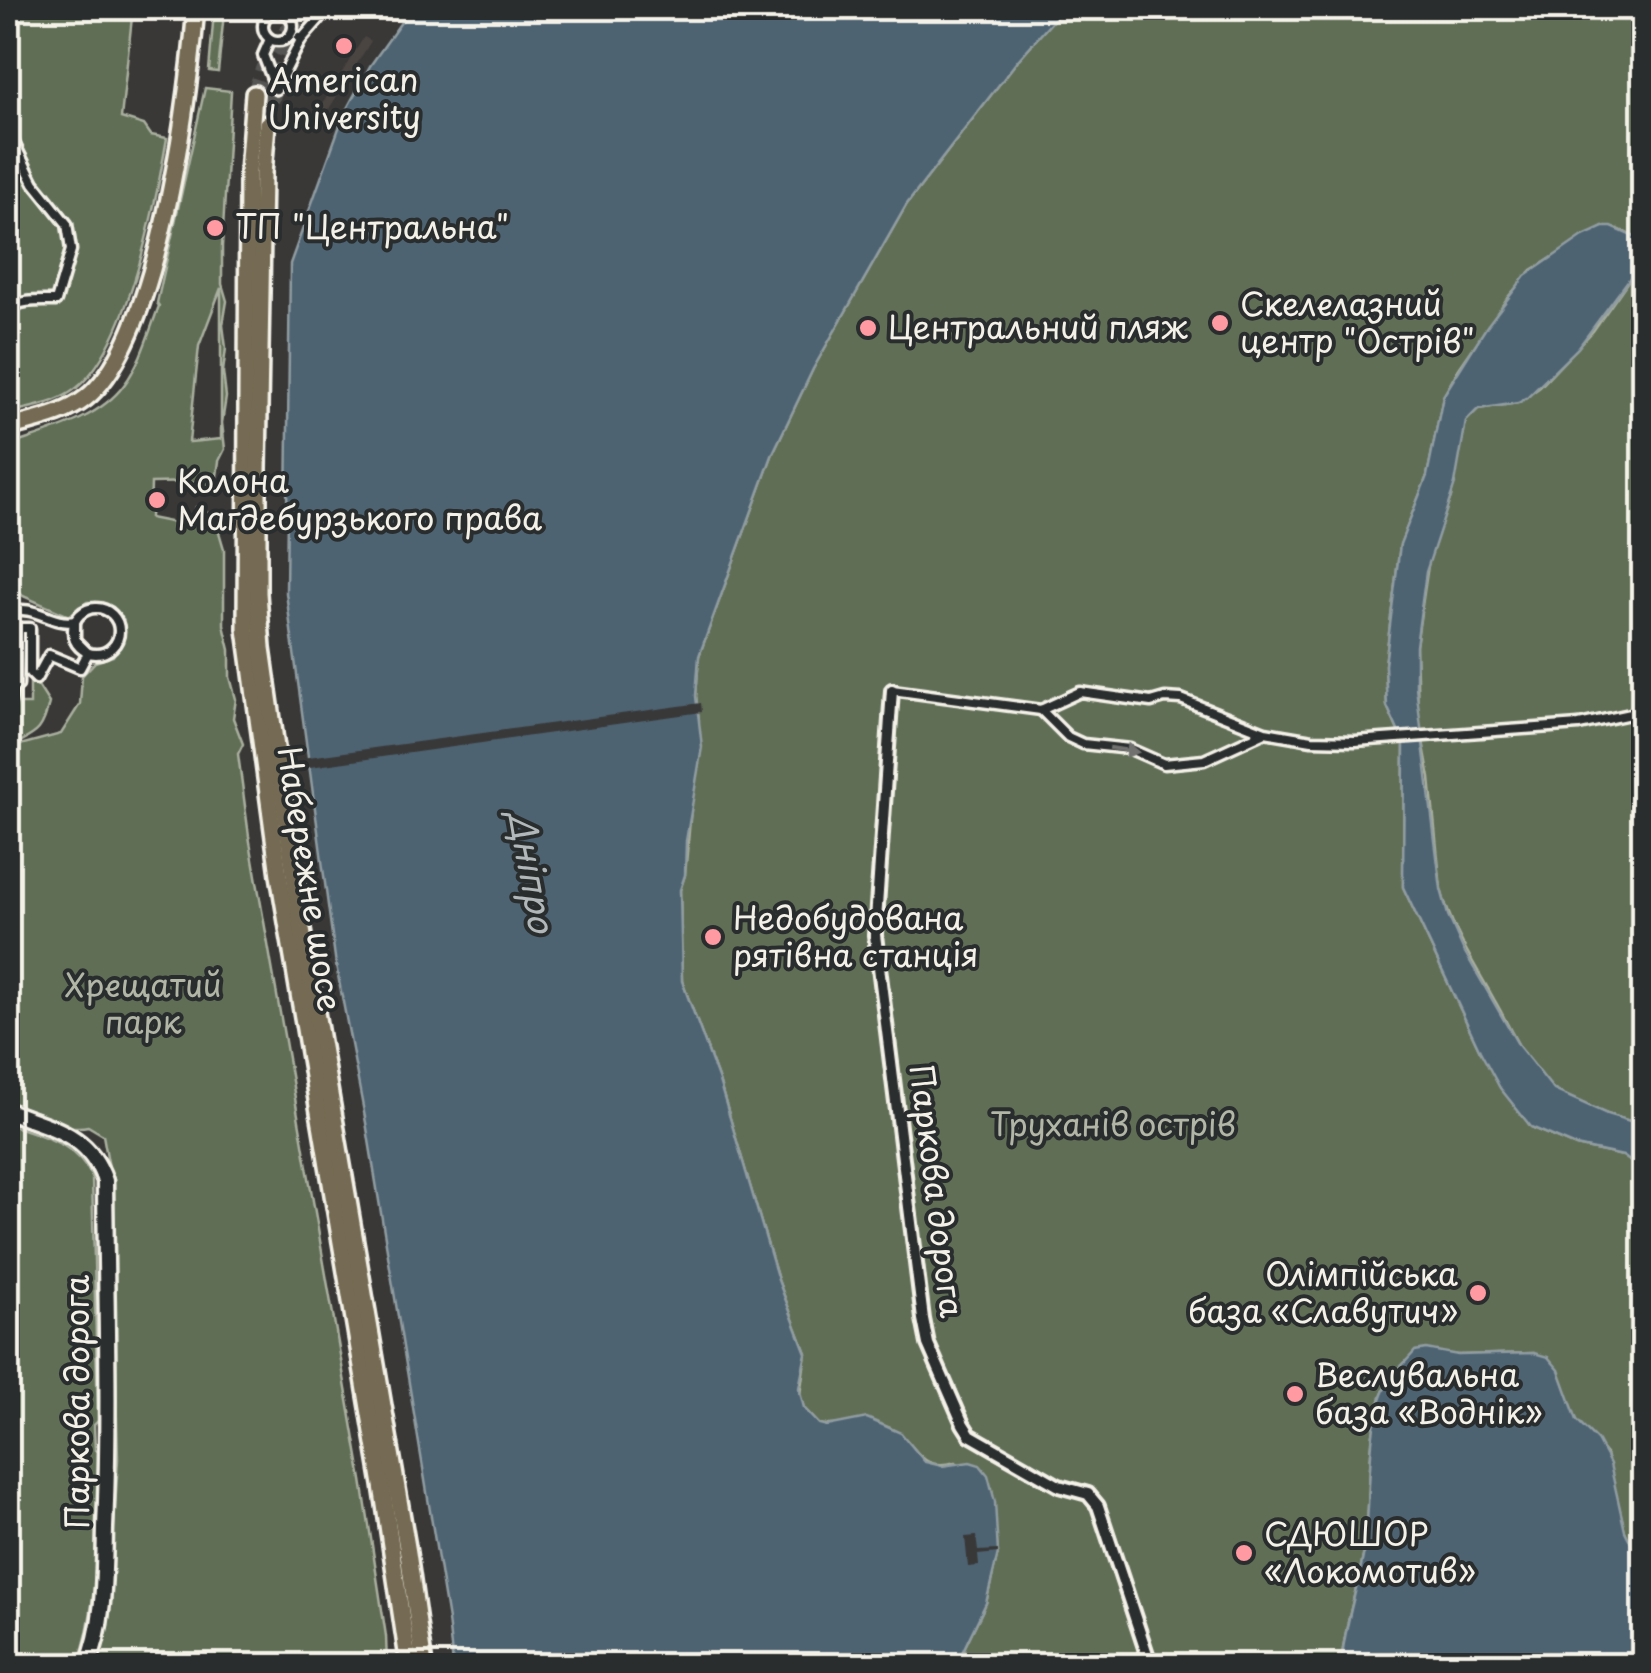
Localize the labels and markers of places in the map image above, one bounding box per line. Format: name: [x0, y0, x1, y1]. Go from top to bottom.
marker: American University: [333, 35, 355, 57]
place label: American University: [267, 55, 421, 140]
place label: ТП "Центральна": [235, 202, 509, 250]
marker: ТП "Центральна": [204, 217, 226, 239]
place label: Скелелазний центр "Острів": [1240, 279, 1475, 364]
place label: Центральний пляж: [888, 302, 1188, 350]
marker: Скелелазний центр "Острів": [1209, 312, 1231, 334]
marker: Центральний пляж: [857, 317, 879, 339]
place label: Колона Магдебурзького права: [177, 456, 542, 541]
marker: Колона Магдебурзького права: [146, 489, 168, 511]
place label: Недобудована рятівна станція: [733, 893, 978, 978]
marker: Недобудована рятівна станція: [702, 926, 724, 948]
place label: Олімпійська база «Славутич»: [1188, 1249, 1458, 1334]
marker: Олімпійська база «Славутич»: [1467, 1282, 1489, 1304]
place label: Веслувальна база «Воднік»: [1315, 1350, 1543, 1435]
marker: Веслувальна база «Воднік»: [1284, 1383, 1306, 1405]
place label: СДЮШОР «Локомотив»: [1264, 1509, 1476, 1594]
marker: СДЮШОР «Локомотив»: [1233, 1542, 1255, 1564]

